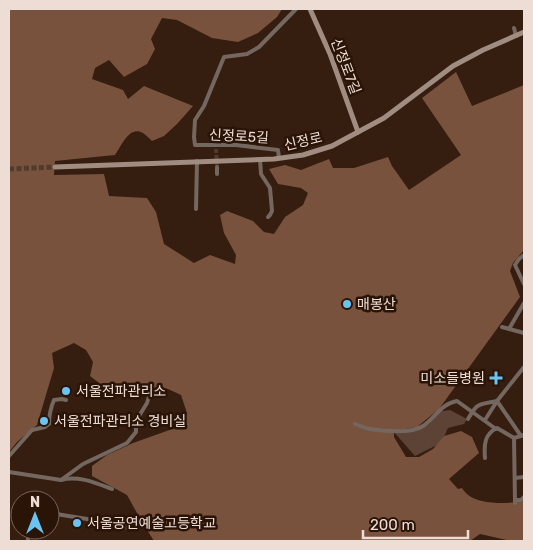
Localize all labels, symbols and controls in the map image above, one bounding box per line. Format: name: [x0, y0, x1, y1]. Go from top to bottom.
street label: 신정로7길: [327, 36, 364, 97]
street label: 신정로5길: [209, 126, 269, 147]
street label: 신정로: [282, 129, 324, 154]
place label: 매봉산: [357, 296, 396, 313]
marker: 매봉산: [341, 298, 353, 310]
place label: 미소들병원: [421, 370, 485, 387]
marker: 미소들병원: [489, 371, 503, 385]
place label: 서울전파관리소: [76, 383, 166, 400]
marker: 서울전파관리소: [60, 385, 72, 397]
place label: 서울전파관리소 경비실: [54, 413, 186, 430]
marker: 서울전파관리소 경비실: [38, 415, 50, 427]
north arrow: [10, 490, 60, 540]
text: N: [30, 494, 40, 511]
scale bar: [363, 508, 468, 540]
place label: 서울공연예술고등학교: [87, 515, 216, 532]
text: 200 m: [370, 516, 415, 534]
marker: 서울공연예술고등학교: [71, 517, 83, 529]

